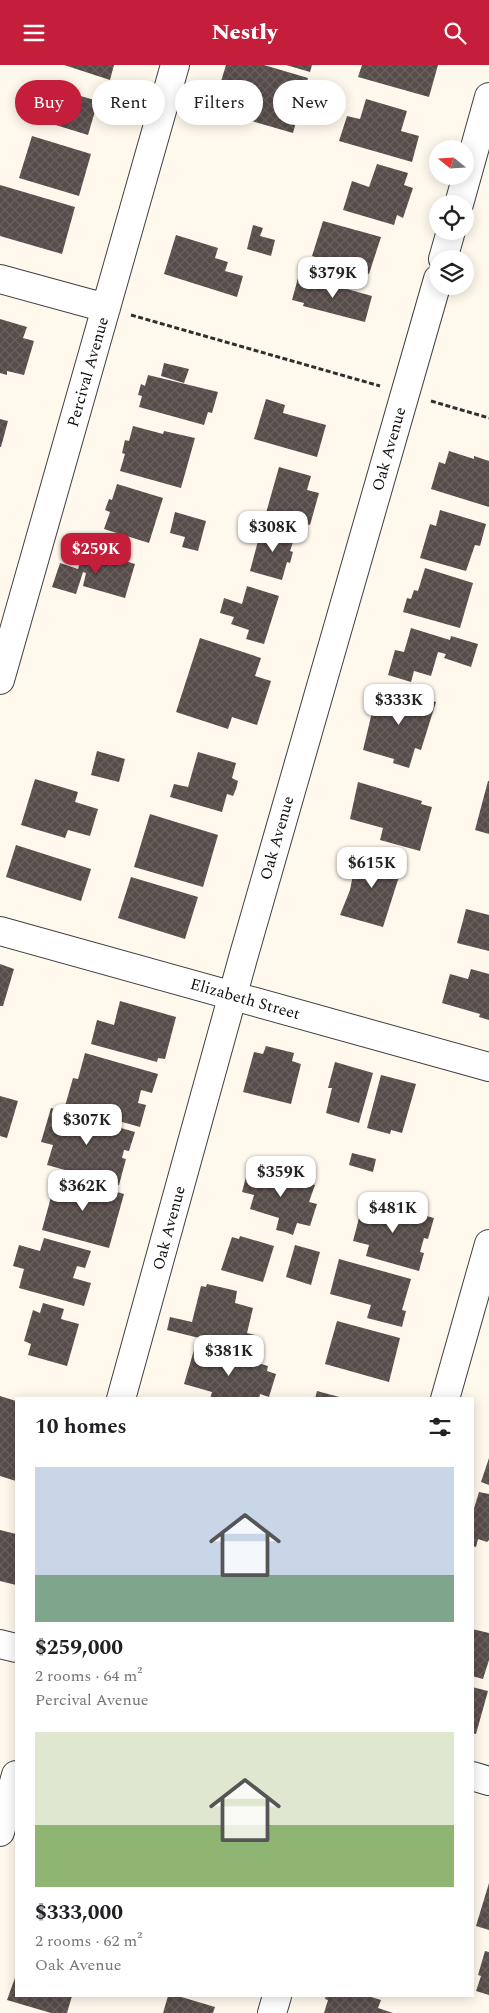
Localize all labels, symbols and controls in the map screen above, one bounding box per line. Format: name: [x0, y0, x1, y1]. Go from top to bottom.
text: Nestly: [212, 16, 277, 49]
icon: menu: [20, 19, 48, 47]
icon: search: [441, 19, 469, 47]
chip: Buy: [15, 80, 82, 125]
chip: Rent: [92, 80, 165, 125]
chip: Filters: [175, 80, 263, 125]
chip: New: [273, 80, 346, 125]
north arrow: [429, 140, 474, 185]
map controls: [429, 140, 474, 295]
button: locate: [429, 195, 474, 240]
button: layers: [429, 250, 474, 295]
pin: $379K: [298, 257, 368, 299]
text: $379K: [309, 261, 357, 285]
street label: Percival Avenue: [61, 314, 115, 430]
street label: Oak Avenue: [366, 404, 412, 494]
pin: $308K: [238, 511, 308, 553]
text: $308K: [249, 515, 297, 539]
pin: $259K: [61, 533, 131, 575]
text: $259K: [72, 537, 120, 561]
pin: $333K: [364, 683, 434, 726]
text: $333K: [375, 688, 423, 712]
street label: Oak Avenue: [254, 793, 300, 883]
pin: $615K: [337, 847, 407, 889]
text: $615K: [348, 851, 396, 875]
street label: Elizabeth Street: [187, 972, 303, 1026]
pin: $307K: [52, 1103, 122, 1146]
text: $307K: [63, 1108, 111, 1132]
pin: $359K: [246, 1155, 316, 1198]
text: $359K: [257, 1160, 305, 1184]
pin: $362K: [48, 1169, 118, 1212]
text: $362K: [59, 1174, 107, 1198]
street label: Oak Avenue: [146, 1183, 192, 1273]
pin: $481K: [358, 1191, 428, 1234]
text: $481K: [369, 1196, 417, 1220]
pin: $381K: [194, 1335, 264, 1377]
text: $381K: [205, 1339, 253, 1363]
text: 10 homes: [35, 1411, 127, 1443]
icon: filters: [426, 1413, 454, 1441]
icon: home: [200, 1500, 290, 1590]
text: $259,000: [35, 1632, 123, 1664]
text: 2 rooms · 64 m²: [35, 1664, 142, 1688]
text: Percival Avenue: [35, 1688, 149, 1712]
icon: home: [200, 1765, 290, 1855]
text: $333,000: [35, 1897, 123, 1929]
text: 2 rooms · 62 m²: [35, 1929, 142, 1953]
text: Oak Avenue: [35, 1953, 121, 1977]

